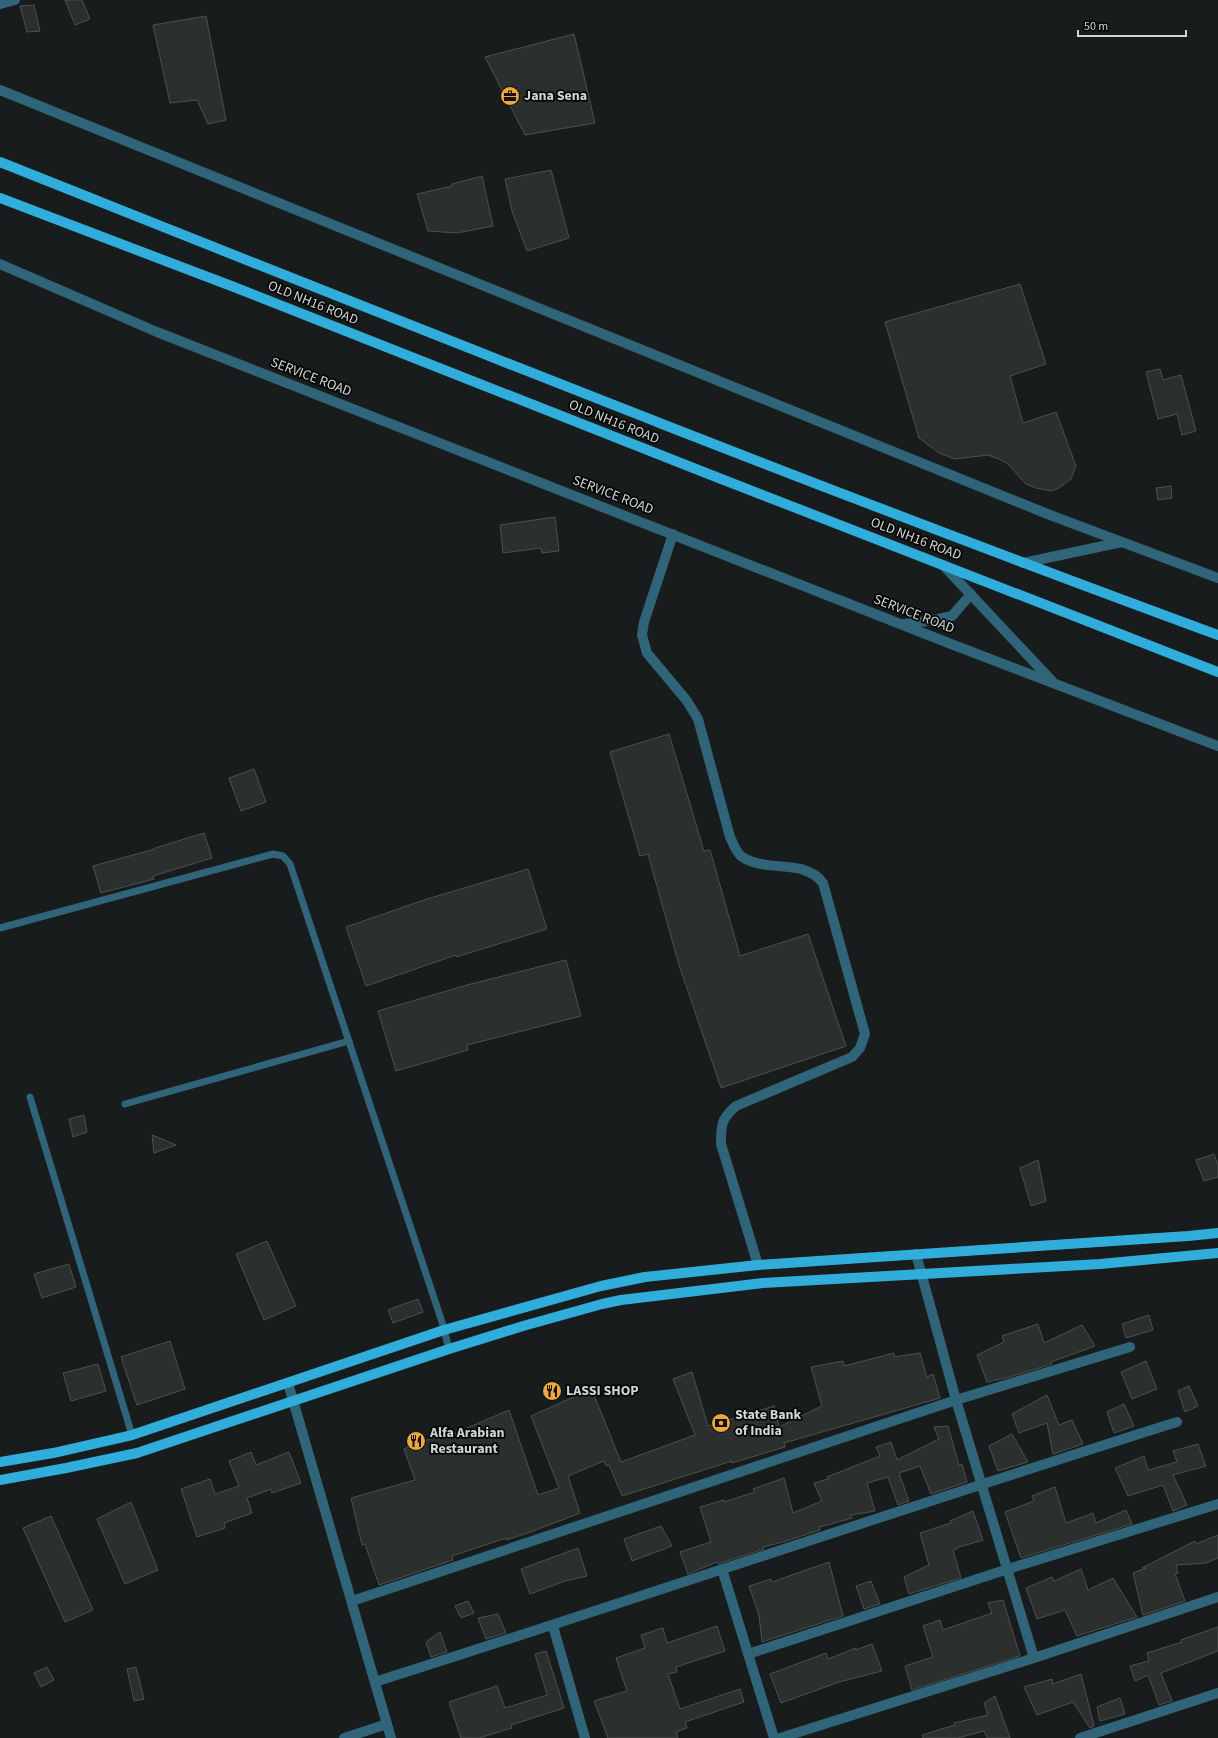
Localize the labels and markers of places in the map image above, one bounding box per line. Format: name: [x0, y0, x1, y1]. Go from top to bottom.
office icon: Jana Sena: [499, 85, 521, 107]
place label: Jana Sena: [524, 86, 587, 106]
restaurant icon: LASSI SHOP: [541, 1380, 563, 1402]
place label: LASSI SHOP: [566, 1381, 639, 1401]
place label: State Bank of India: [735, 1405, 802, 1441]
bank icon: State Bank of India: [710, 1412, 732, 1434]
place label: Alfa Arabian Restaurant: [429, 1423, 505, 1459]
restaurant icon: Alfa Arabian Restaurant: [405, 1430, 427, 1452]

